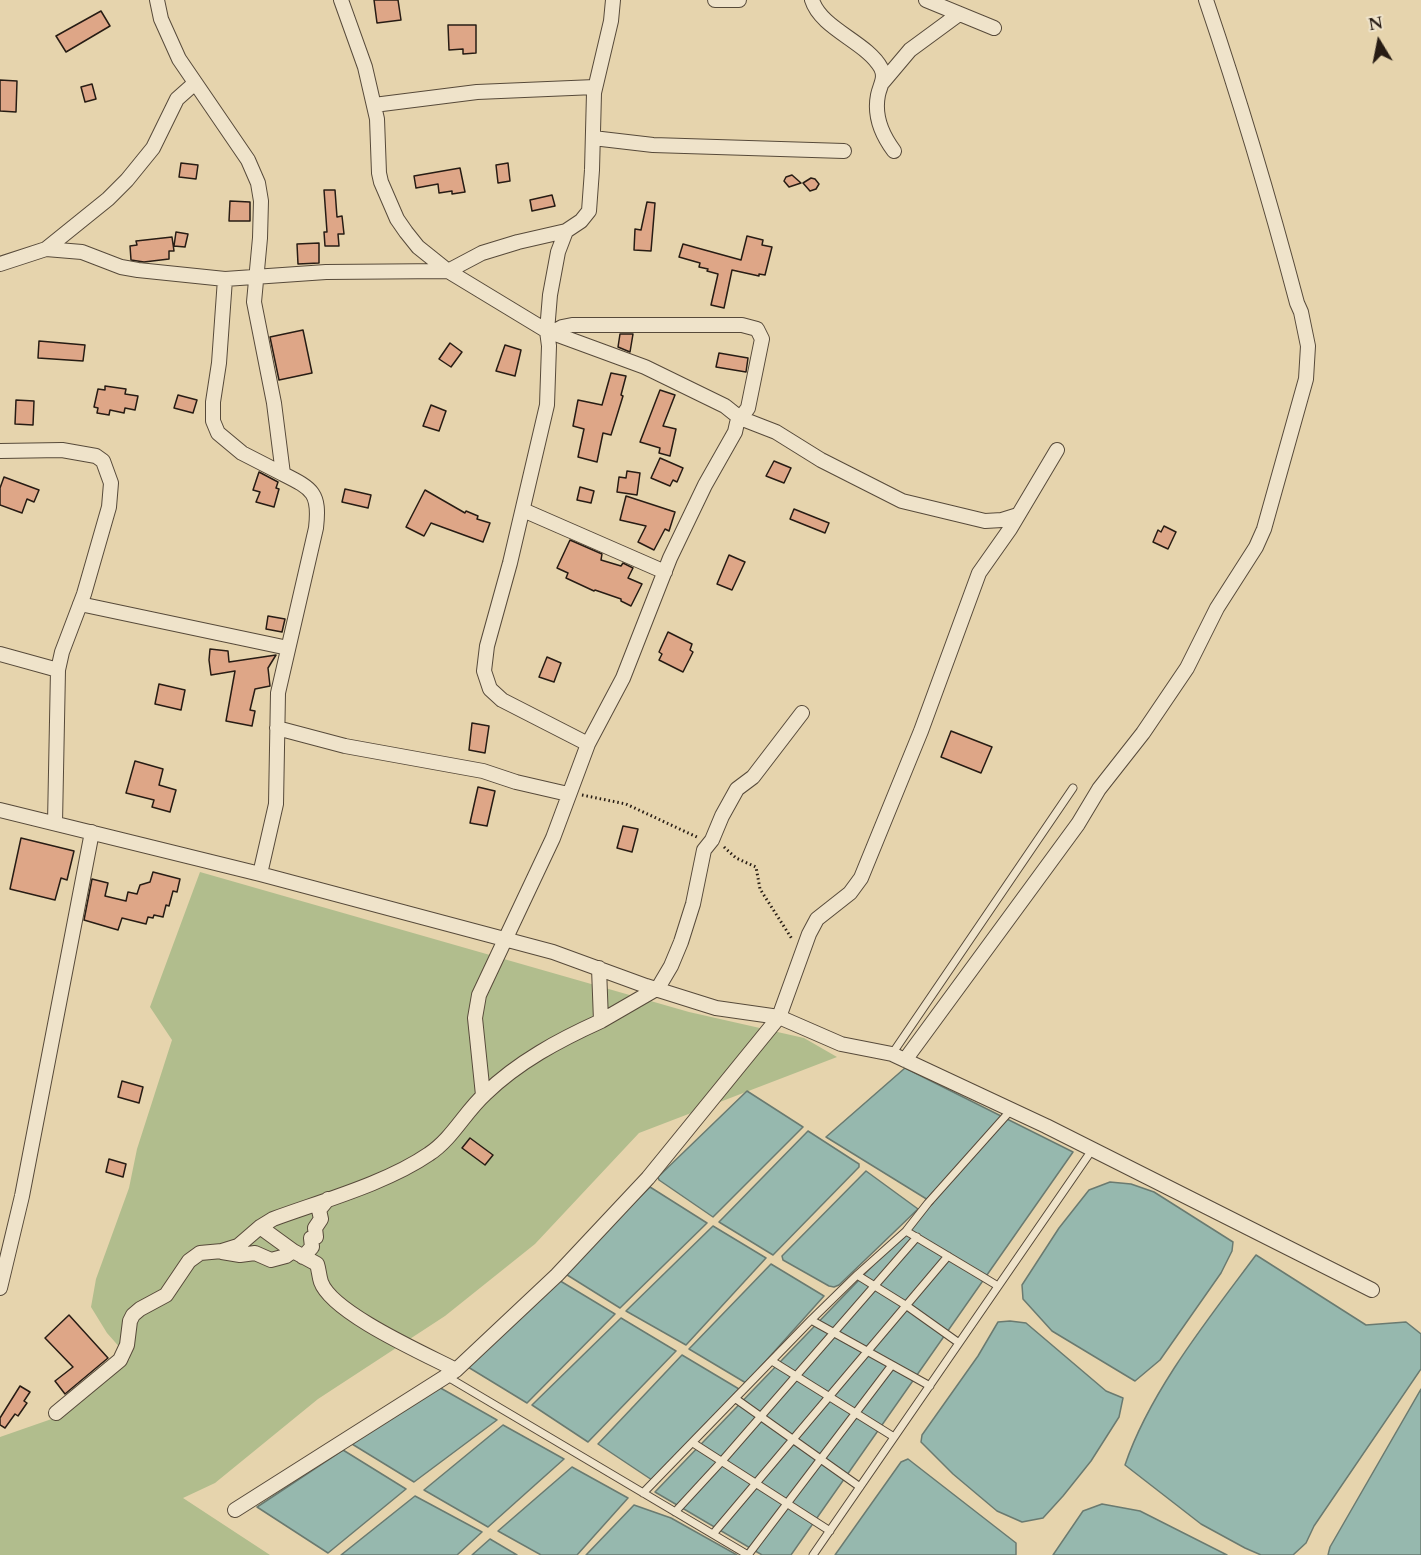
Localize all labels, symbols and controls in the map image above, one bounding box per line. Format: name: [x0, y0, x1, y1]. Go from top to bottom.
north arrow: [1349, 12, 1409, 72]
text: N: [1367, 12, 1385, 36]

